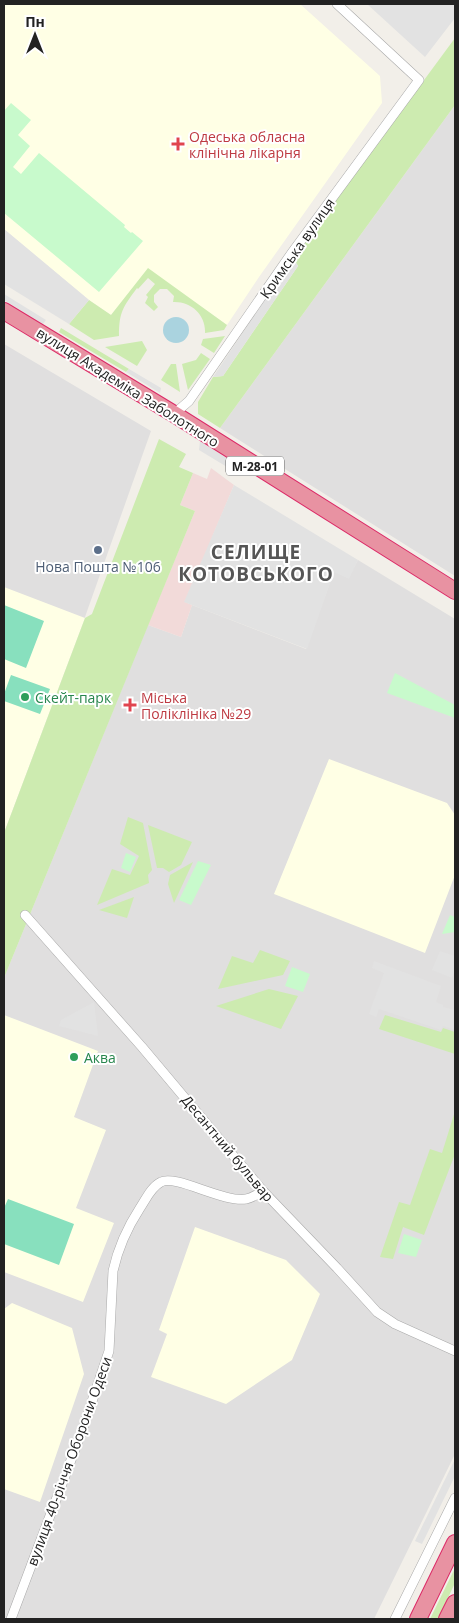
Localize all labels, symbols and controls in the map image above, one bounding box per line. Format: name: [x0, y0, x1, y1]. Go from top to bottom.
north arrow: [10, 10, 60, 60]
text: Пн: [25, 12, 45, 31]
place label: Одеська обласна клінічна лікарня: [189, 127, 305, 162]
marker: Одеська обласна клінічна лікарня: [171, 137, 185, 151]
street label: Кримська вулиця: [255, 194, 339, 302]
street label: вулиця Академіка Заболотного: [33, 323, 223, 451]
road number: М-28-01: [226, 456, 284, 476]
district label: СЕЛИЩЕ КОТОВСЬКОГО: [178, 539, 334, 587]
marker: Нова Пошта №106: [92, 544, 104, 556]
place label: Нова Пошта №106: [35, 557, 161, 576]
place label: Скейт-парк: [35, 688, 112, 707]
place label: Міська Поліклініка №29: [141, 688, 251, 723]
marker: Скейт-парк: [19, 691, 31, 703]
marker: Міська Поліклініка №29: [123, 698, 137, 712]
place label: Аква: [84, 1048, 116, 1067]
marker: Аква: [68, 1051, 80, 1063]
street label: Десантний бульвар: [178, 1091, 278, 1205]
street label: вулиця 40-річчя Оборони Одеси: [22, 1354, 116, 1568]

